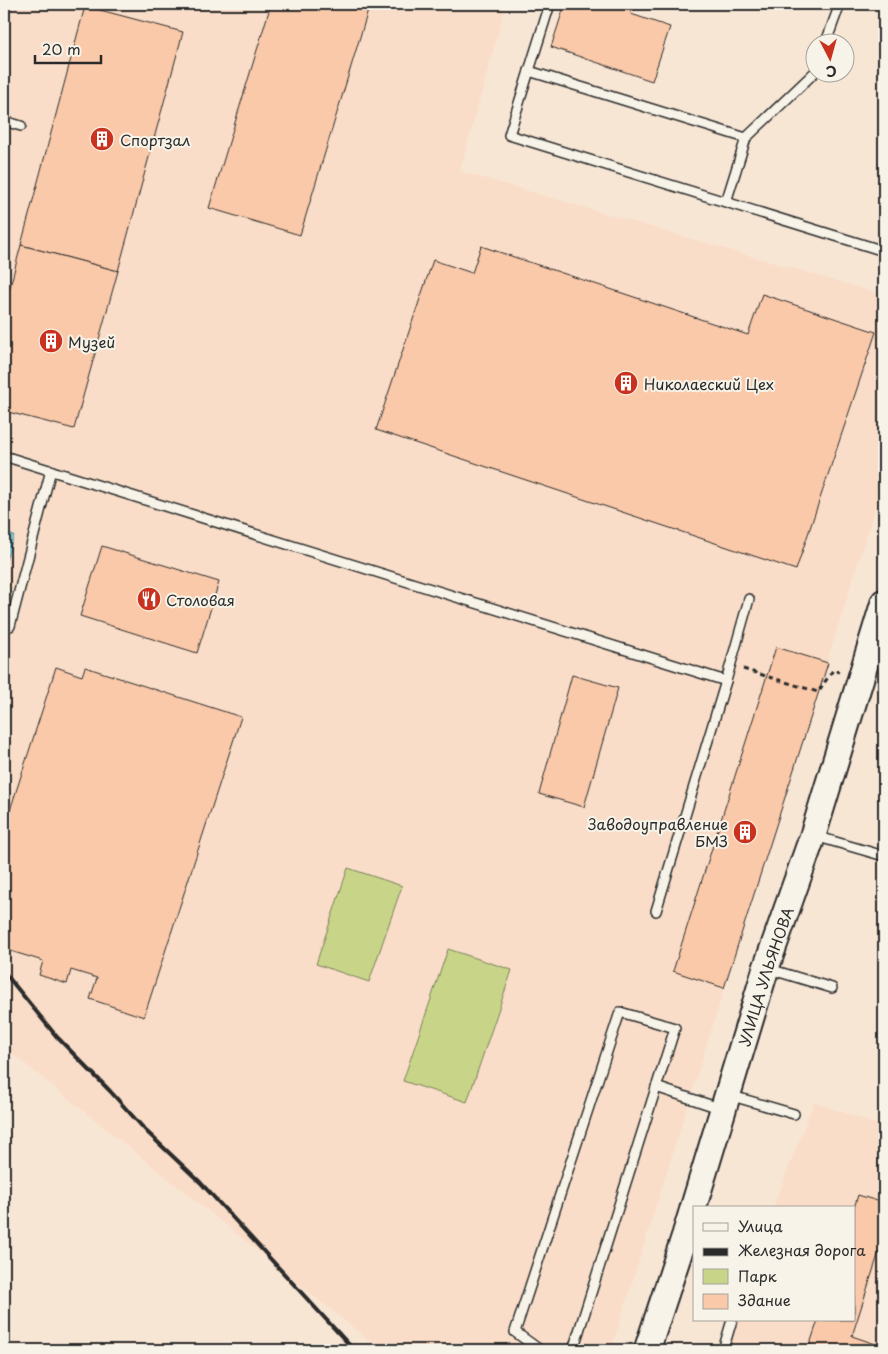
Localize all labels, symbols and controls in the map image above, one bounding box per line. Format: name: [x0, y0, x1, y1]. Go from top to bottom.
scale bar: [35, 32, 101, 64]
north arrow: [806, 32, 856, 82]
text: 20 m: [42, 37, 81, 60]
text: С: [825, 60, 838, 82]
building icon: Спортзал: [89, 126, 115, 152]
place label: Спортзал: [120, 128, 190, 151]
building icon: Музей: [38, 328, 64, 354]
place label: Музей: [68, 330, 115, 353]
building icon: Николаеский Цех: [613, 370, 639, 396]
place label: Николаеский Цех: [644, 372, 774, 395]
restaurant icon: Столовая: [136, 586, 162, 612]
place label: Столовая: [166, 588, 235, 611]
place label: Заводоуправление БМЗ: [588, 812, 728, 852]
building icon: Заводоуправление БМЗ: [732, 819, 758, 845]
street label: УЛИЦА УЛЬЯНОВА: [732, 903, 798, 1048]
legend: [693, 1206, 856, 1322]
text: Улица: [738, 1214, 783, 1237]
text: Железная дорога: [738, 1238, 866, 1261]
text: Парк: [738, 1264, 777, 1287]
text: Здание: [738, 1288, 791, 1311]

